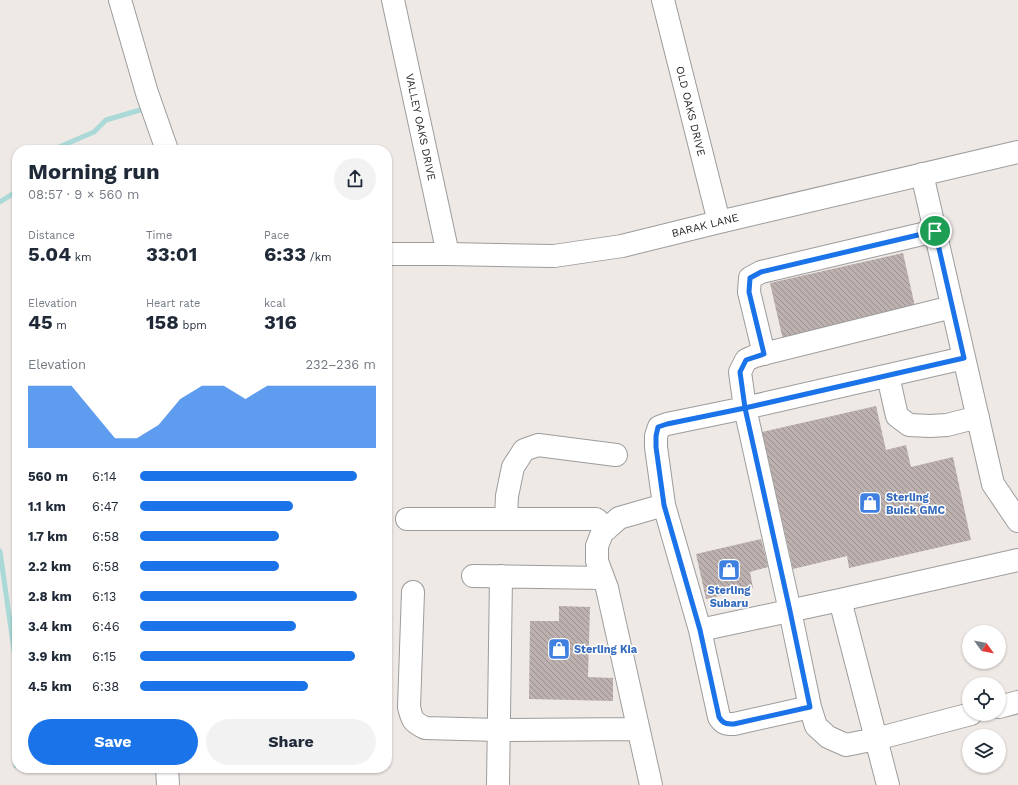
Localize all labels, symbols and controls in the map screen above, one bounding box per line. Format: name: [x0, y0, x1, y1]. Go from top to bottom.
street label: OLD OAKS DRIVE: [673, 65, 708, 157]
street label: VALLEY OAKS DRIVE: [403, 72, 438, 182]
button: share: [334, 158, 376, 200]
text: Morning run: [28, 159, 160, 184]
text: 08:57 · 9 × 560 m: [28, 187, 139, 202]
street label: BARAK LANE: [670, 211, 740, 240]
pin: [918, 214, 952, 248]
icon: arrive: [924, 220, 946, 242]
text: Distance: [28, 229, 75, 242]
text: Time: [146, 229, 172, 242]
text: Pace: [264, 229, 289, 242]
text: 5.04: [28, 242, 71, 266]
text: 33:01: [146, 242, 197, 266]
text: 6:33: [264, 242, 306, 266]
text: km: [71, 251, 92, 264]
text: /km: [306, 251, 331, 264]
text: Elevation: [28, 297, 77, 310]
text: Heart rate: [146, 297, 200, 310]
text: kcal: [264, 297, 286, 310]
text: 45: [28, 310, 53, 334]
text: 158: [146, 310, 179, 334]
text: 316: [264, 310, 297, 334]
text: m: [53, 319, 67, 332]
text: bpm: [179, 319, 207, 332]
text: Elevation: [28, 357, 86, 372]
text: 232–236 m: [306, 357, 376, 372]
text: 560 m: [28, 469, 68, 484]
text: 6:14: [92, 469, 117, 484]
shop icon: Sterling Buick GMC: [857, 490, 883, 516]
place label: Sterling Buick GMC: [886, 491, 946, 517]
text: 1.1 km: [28, 499, 66, 514]
text: 6:47: [92, 499, 118, 514]
text: 1.7 km: [28, 529, 68, 544]
text: 6:58: [92, 529, 119, 544]
shop icon: Sterling Subaru: [716, 557, 742, 583]
text: 2.2 km: [28, 559, 71, 574]
text: 6:58: [92, 559, 119, 574]
place label: Sterling Subaru: [708, 584, 751, 610]
text: 2.8 km: [28, 589, 72, 604]
text: 6:13: [92, 589, 116, 604]
text: 3.4 km: [28, 619, 72, 634]
text: 6:46: [92, 619, 120, 634]
north arrow: [962, 625, 1006, 669]
map controls: [962, 625, 1006, 773]
shop icon: Sterling Kia: [546, 636, 572, 662]
place label: Sterling Kia: [574, 643, 638, 656]
text: 3.9 km: [28, 649, 72, 664]
text: 6:15: [92, 649, 116, 664]
button: locate: [962, 677, 1006, 721]
text: 4.5 km: [28, 679, 72, 694]
text: 6:38: [92, 679, 119, 694]
button: Save: [28, 719, 198, 765]
button: Share: [206, 719, 376, 765]
button: layers: [962, 729, 1006, 773]

